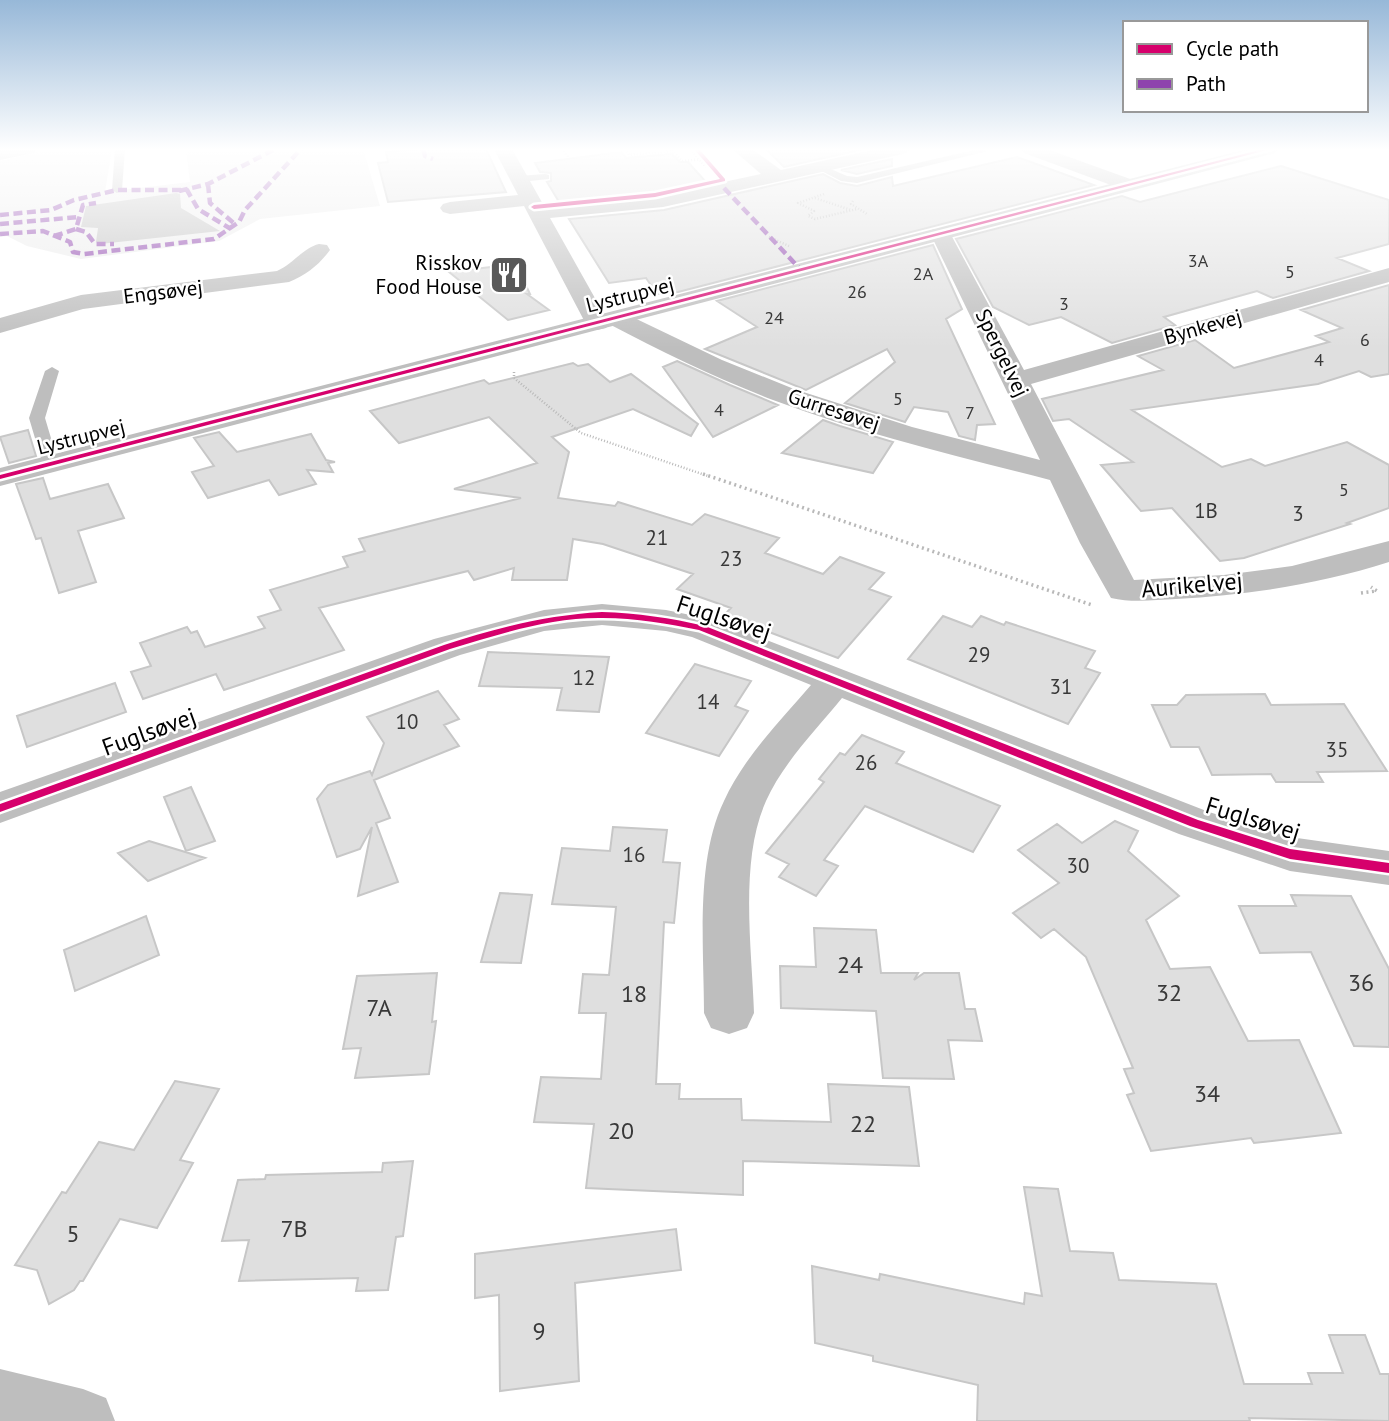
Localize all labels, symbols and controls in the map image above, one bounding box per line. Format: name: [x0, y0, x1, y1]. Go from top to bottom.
legend: [1123, 21, 1368, 112]
text: Cycle path: [1186, 35, 1279, 62]
text: Path: [1186, 70, 1226, 97]
place label: Risskov Food House: [376, 249, 482, 300]
house number: 3A: [1188, 249, 1209, 272]
restaurant icon: Risskov Food House: [488, 254, 530, 296]
house number: 5: [1285, 260, 1295, 283]
house number: 2A: [913, 262, 934, 285]
street label: Lystrupvej: [583, 270, 677, 319]
street label: Engsøvej: [122, 273, 204, 310]
house number: 26: [847, 280, 867, 303]
house number: 3: [1059, 292, 1069, 315]
street label: Bynkevej: [1161, 303, 1245, 350]
street label: Spergelvej: [970, 304, 1035, 401]
house number: 24: [764, 306, 784, 329]
house number: 6: [1360, 328, 1370, 351]
house number: 4: [1314, 348, 1324, 371]
street label: Gurresøvej: [785, 382, 884, 437]
house number: 5: [893, 387, 903, 410]
house number: 4: [714, 398, 724, 421]
house number: 7: [965, 401, 975, 424]
street label: Lystrupvej: [34, 412, 128, 461]
house number: 5: [1339, 478, 1349, 501]
house number: 1B: [1194, 497, 1218, 524]
house number: 3: [1292, 500, 1304, 527]
house number: 21: [646, 524, 668, 551]
house number: 23: [720, 545, 742, 572]
street label: Aurikelvej: [1140, 565, 1244, 604]
street label: Fuglsøvej: [673, 588, 775, 647]
house number: 29: [968, 641, 990, 668]
house number: 12: [573, 664, 595, 691]
house number: 31: [1050, 673, 1072, 700]
house number: 14: [697, 688, 719, 715]
street label: Fuglsøvej: [98, 700, 200, 763]
house number: 10: [396, 708, 418, 735]
house number: 35: [1326, 736, 1348, 763]
house number: 26: [855, 749, 877, 776]
street label: Fuglsøvej: [1202, 789, 1304, 848]
house number: 16: [623, 841, 645, 868]
house number: 30: [1067, 852, 1089, 879]
house number: 24: [837, 949, 863, 980]
house number: 36: [1348, 967, 1374, 998]
house number: 32: [1156, 977, 1182, 1008]
house number: 18: [621, 978, 647, 1009]
house number: 7A: [366, 992, 392, 1023]
house number: 34: [1194, 1078, 1220, 1109]
house number: 22: [850, 1108, 876, 1139]
house number: 20: [608, 1115, 634, 1146]
house number: 7B: [280, 1213, 308, 1244]
house number: 5: [66, 1218, 80, 1249]
house number: 9: [532, 1315, 546, 1346]

